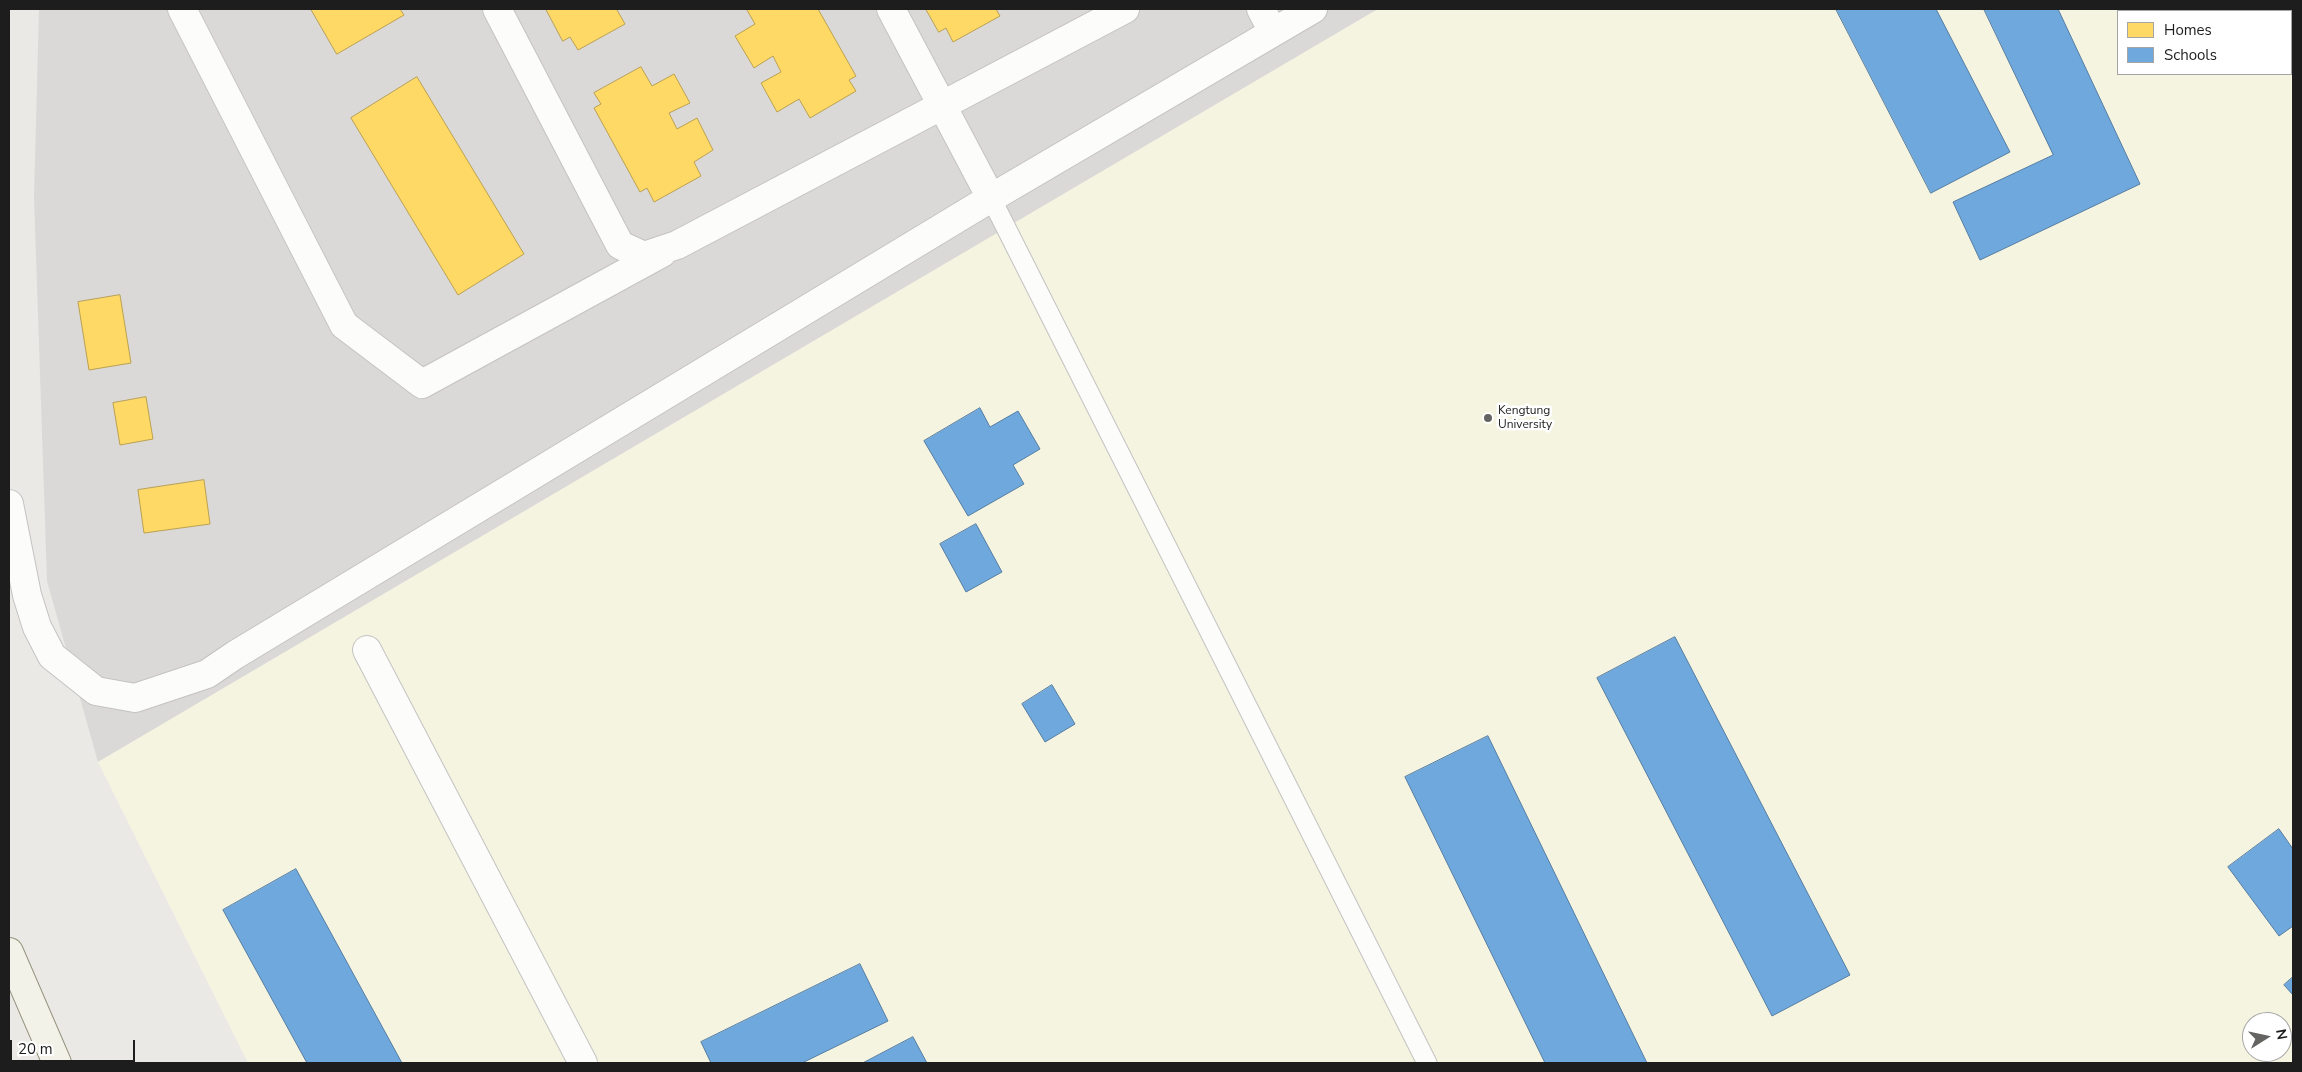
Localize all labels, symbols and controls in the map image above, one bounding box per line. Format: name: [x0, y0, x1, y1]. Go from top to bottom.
legend: [2117, 10, 2292, 75]
text: Homes: [2164, 20, 2212, 40]
text: Schools: [2164, 45, 2217, 65]
place label: Kengtung University: [1498, 404, 1552, 432]
marker: Kengtung University: [1482, 412, 1494, 424]
north arrow: [2242, 1012, 2292, 1062]
text: N: [2271, 1028, 2292, 1041]
scale bar: [12, 1030, 138, 1062]
text: 20 m: [18, 1039, 53, 1059]

